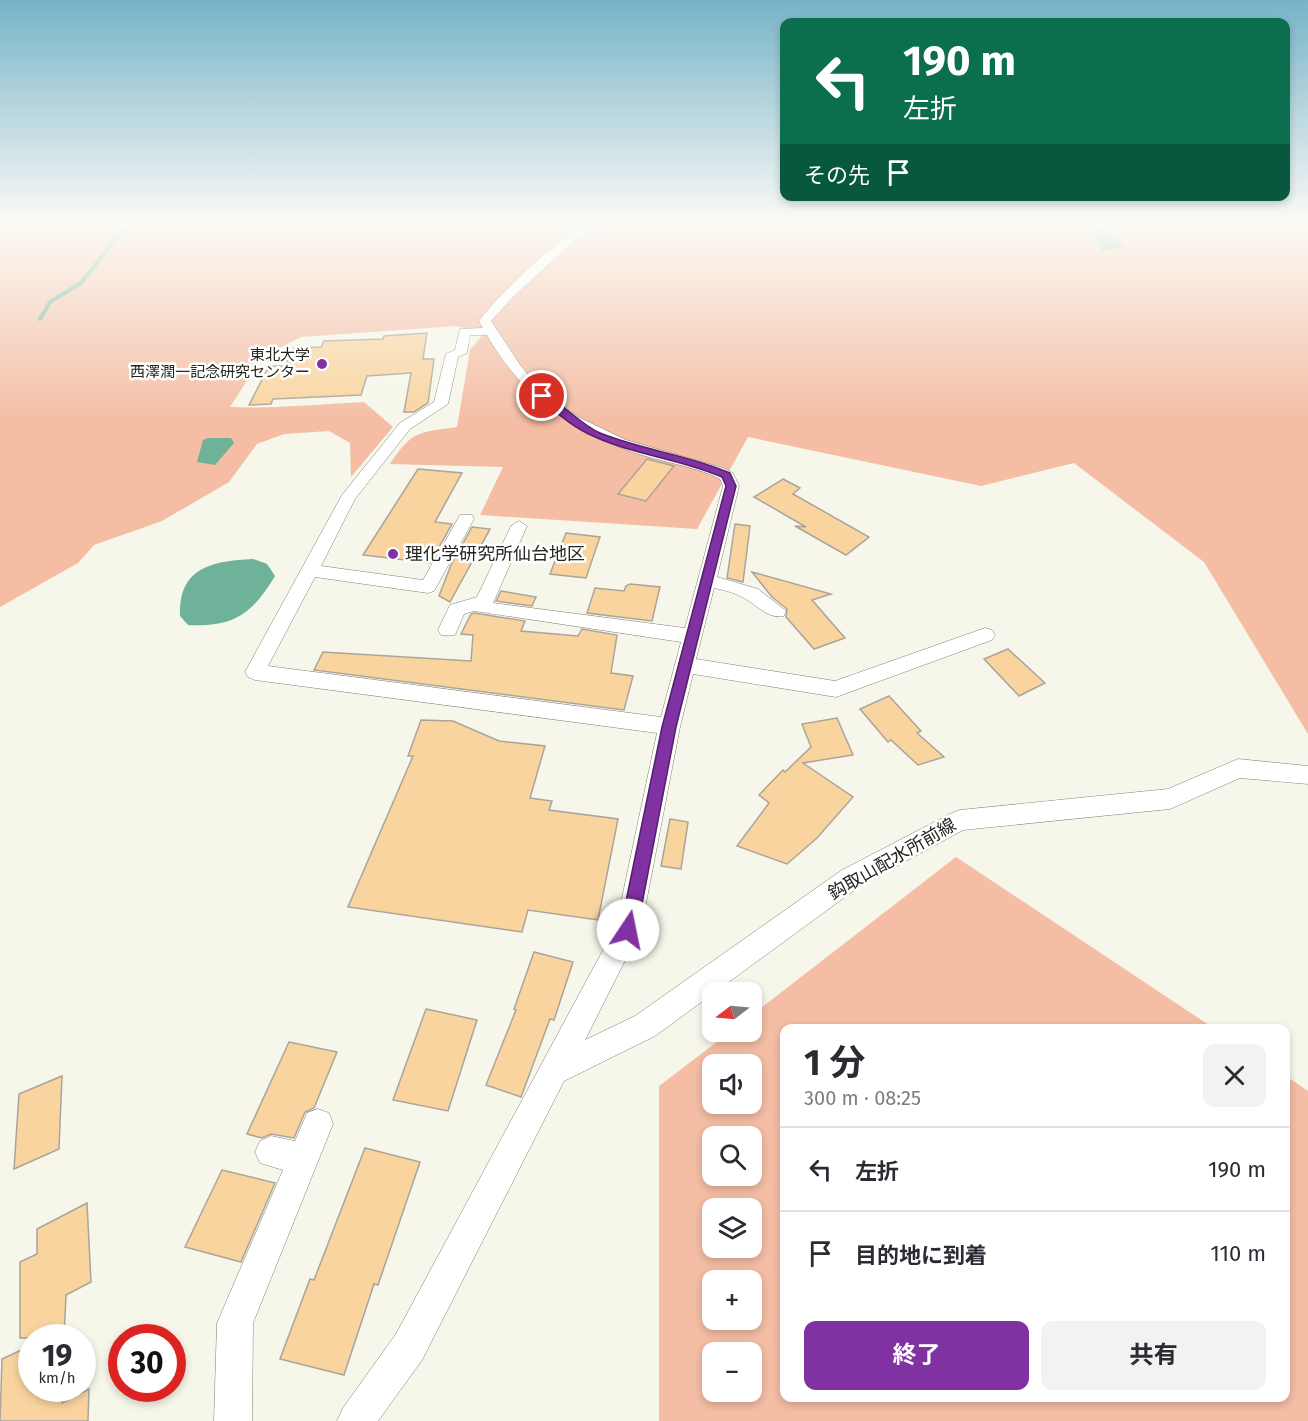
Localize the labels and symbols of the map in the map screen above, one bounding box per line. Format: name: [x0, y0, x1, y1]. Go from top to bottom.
place label: 東北大学 西澤潤一記念研究センター: [130, 346, 310, 381]
marker: 東北大学 西澤潤一記念研究センター: [315, 357, 329, 371]
pin: [516, 370, 567, 421]
place label: 理化学研究所仙台地区: [405, 543, 585, 565]
marker: 理化学研究所仙台地区: [386, 547, 400, 561]
street label: 鈎取山配水所前線: [824, 813, 960, 905]
position arrow: [596, 898, 660, 962]
north arrow: [702, 982, 762, 1042]
speed limit sign: 30: [108, 1324, 186, 1402]

